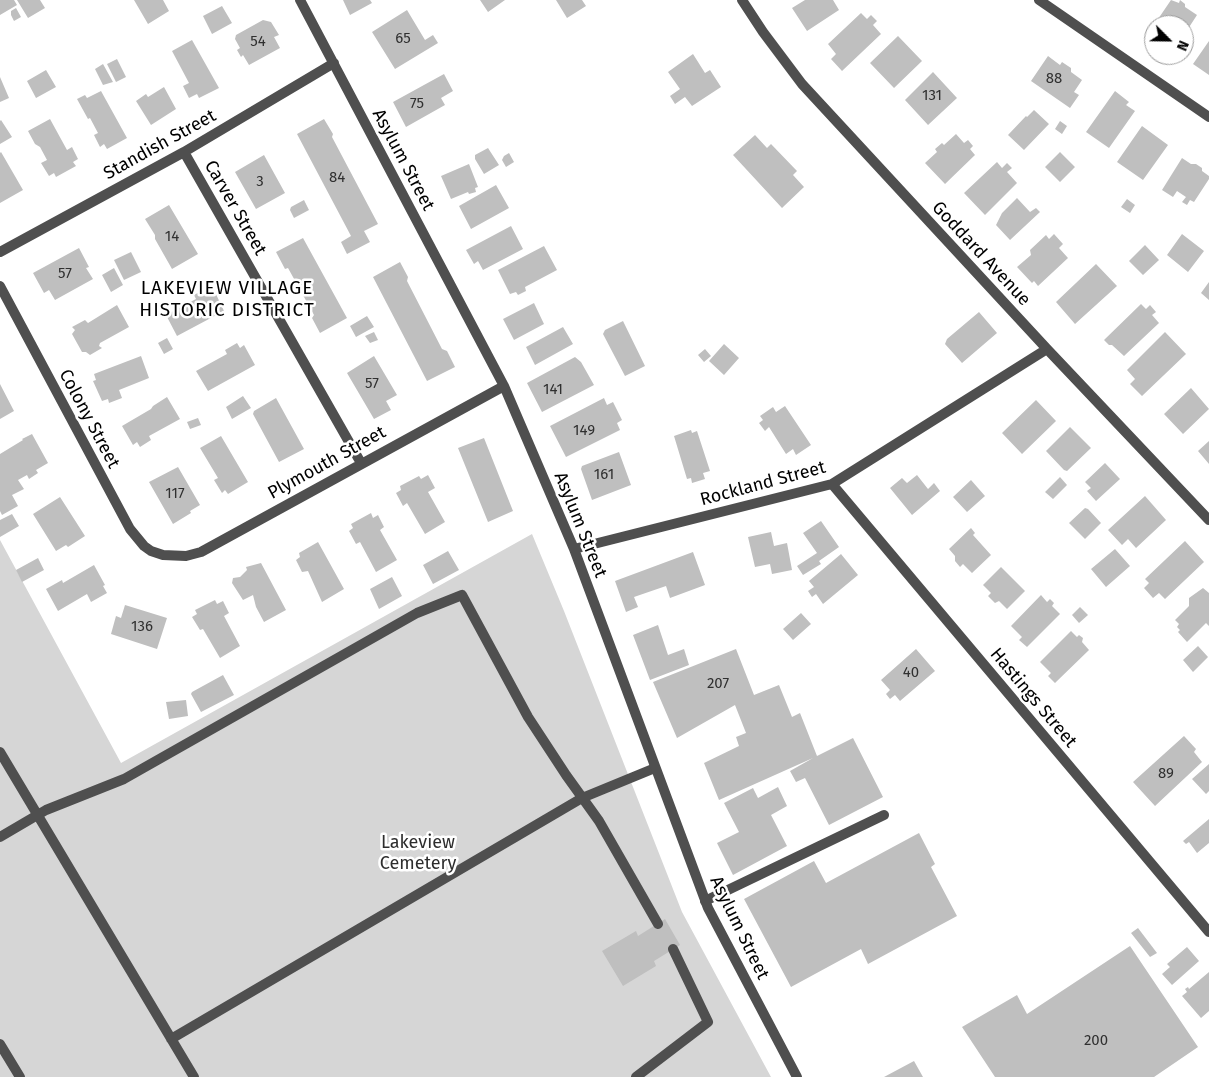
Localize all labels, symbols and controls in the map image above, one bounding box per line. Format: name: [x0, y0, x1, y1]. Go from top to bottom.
north arrow: [1144, 15, 1194, 65]
house number: 65: [395, 30, 411, 48]
house number: 54: [250, 33, 266, 51]
text: N: [1173, 38, 1192, 53]
house number: 88: [1046, 70, 1062, 88]
house number: 131: [922, 87, 942, 105]
house number: 75: [410, 95, 424, 113]
street label: Standish Street: [100, 105, 220, 185]
street label: Asylum Street: [367, 105, 439, 215]
street label: Carver Street: [199, 157, 271, 259]
house number: 84: [329, 169, 345, 187]
house number: 3: [256, 173, 264, 191]
street label: Goddard Avenue: [927, 197, 1035, 311]
house number: 14: [165, 228, 179, 246]
house number: 57: [58, 265, 72, 283]
district label: LAKEVIEW VILLAGE HISTORIC DISTRICT: [137, 278, 317, 322]
street label: Colony Street: [54, 366, 124, 472]
house number: 57: [365, 375, 379, 393]
house number: 141: [543, 381, 563, 399]
street label: Plymouth Street: [264, 422, 390, 504]
house number: 149: [573, 422, 595, 440]
street label: Rockland Street: [698, 457, 828, 511]
house number: 161: [594, 466, 614, 484]
street label: Asylum Street: [549, 469, 611, 581]
house number: 117: [165, 485, 185, 503]
house number: 136: [131, 618, 153, 636]
street label: Hastings Street: [985, 644, 1081, 752]
house number: 40: [903, 664, 919, 682]
house number: 207: [707, 675, 729, 693]
house number: 89: [1158, 765, 1174, 783]
park label: Lakeview Cemetery: [380, 832, 456, 874]
street label: Asylum Street: [705, 873, 773, 983]
house number: 200: [1084, 1032, 1108, 1050]

